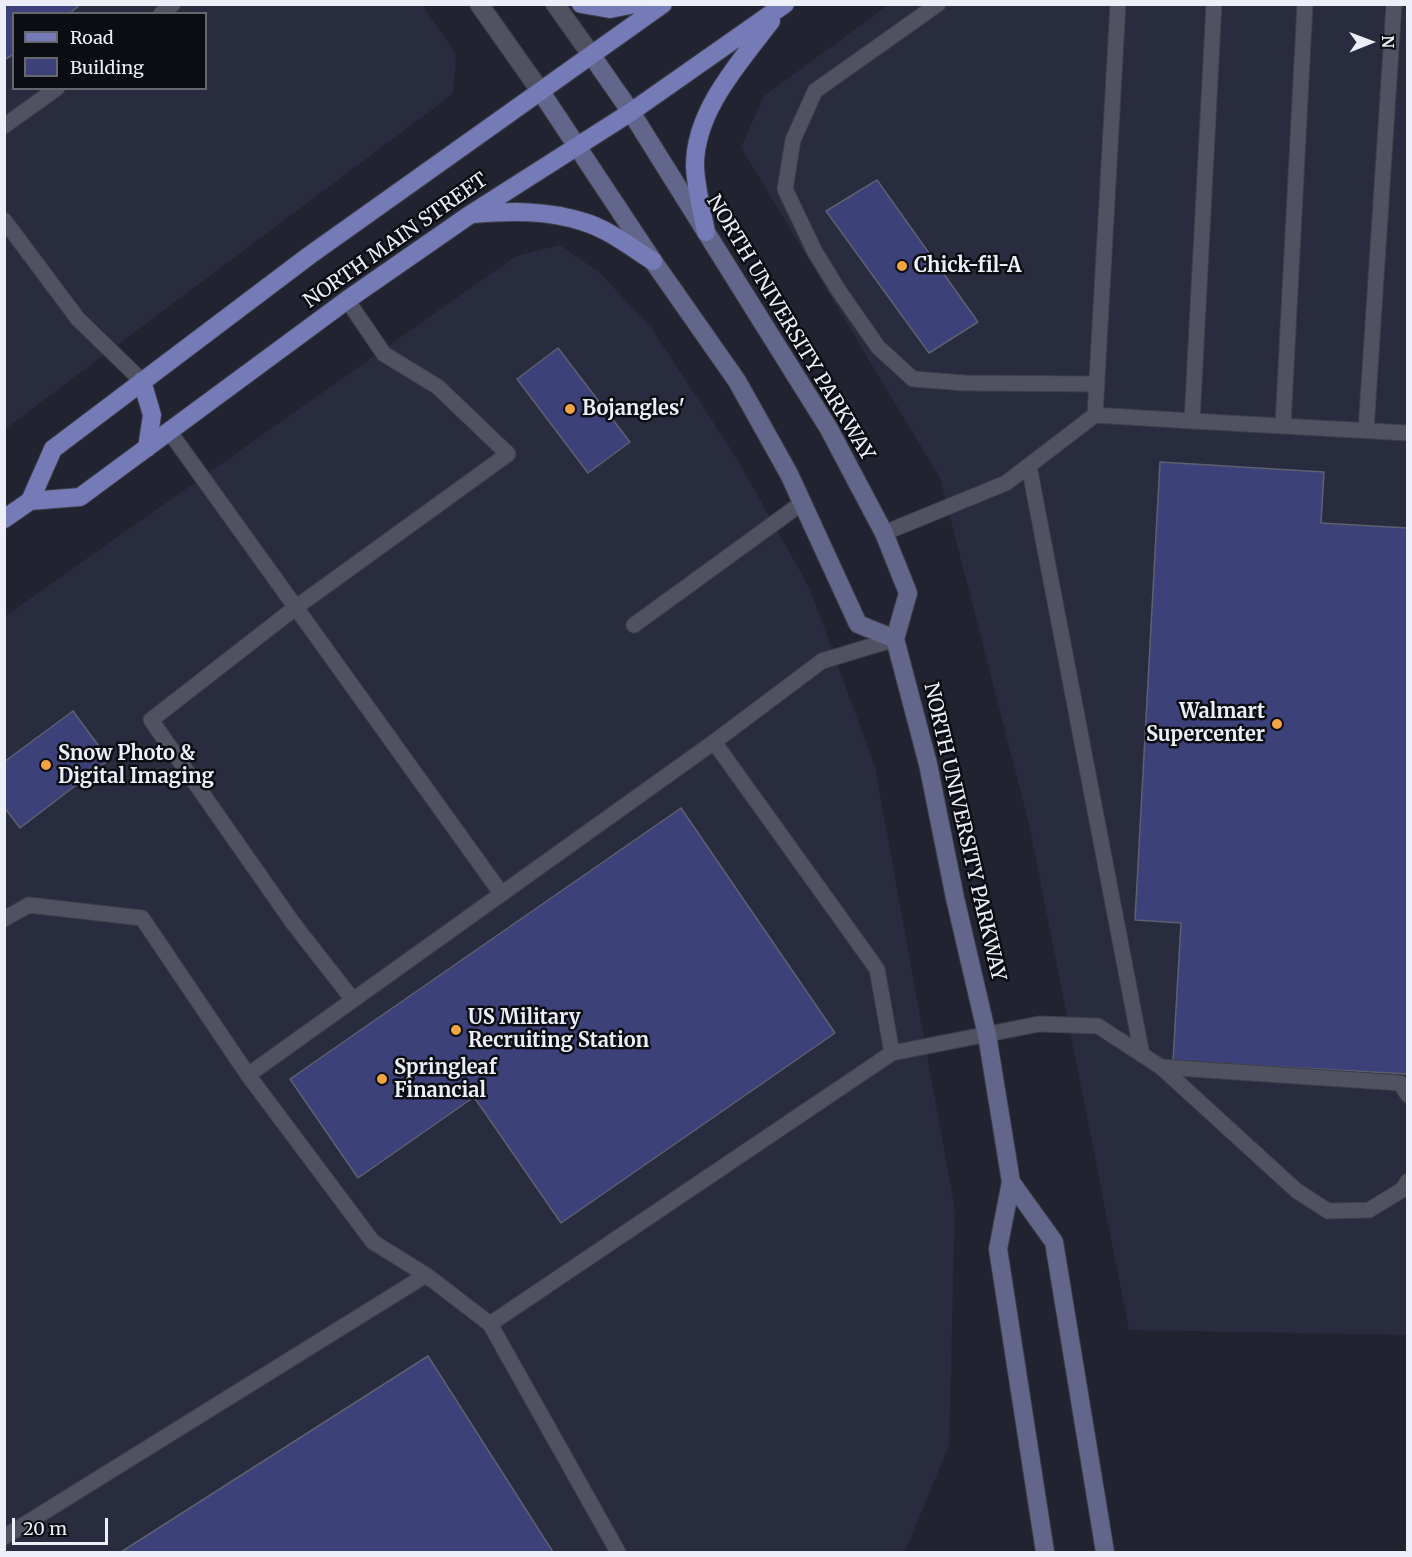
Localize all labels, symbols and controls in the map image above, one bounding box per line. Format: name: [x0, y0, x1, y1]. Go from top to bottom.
legend: [12, 12, 207, 90]
north arrow: [1340, 12, 1400, 72]
text: Road: [70, 26, 114, 49]
text: N: [1378, 35, 1398, 48]
text: Building: [70, 56, 144, 79]
street label: NORTH MAIN STREET: [299, 168, 493, 314]
street label: NORTH UNIVERSITY PARKWAY: [701, 191, 879, 465]
place label: Chick-fil-A: [914, 254, 1021, 278]
marker: Chick-fil-A: [895, 259, 909, 273]
place label: Bojangles': [582, 397, 685, 421]
marker: Bojangles': [563, 402, 577, 416]
street label: NORTH UNIVERSITY PARKWAY: [918, 681, 1010, 983]
place label: Walmart Supercenter: [1146, 700, 1265, 747]
marker: Walmart Supercenter: [1270, 717, 1284, 731]
place label: Snow Photo & Digital Imaging: [58, 742, 214, 789]
marker: Snow Photo & Digital Imaging: [39, 758, 53, 772]
place label: US Military Recruiting Station: [468, 1006, 649, 1053]
marker: US Military Recruiting Station: [449, 1023, 463, 1037]
place label: Springleaf Financial: [394, 1056, 497, 1103]
marker: Springleaf Financial: [375, 1072, 389, 1086]
scale bar: [15, 1506, 111, 1544]
text: 20 m: [23, 1517, 67, 1540]

